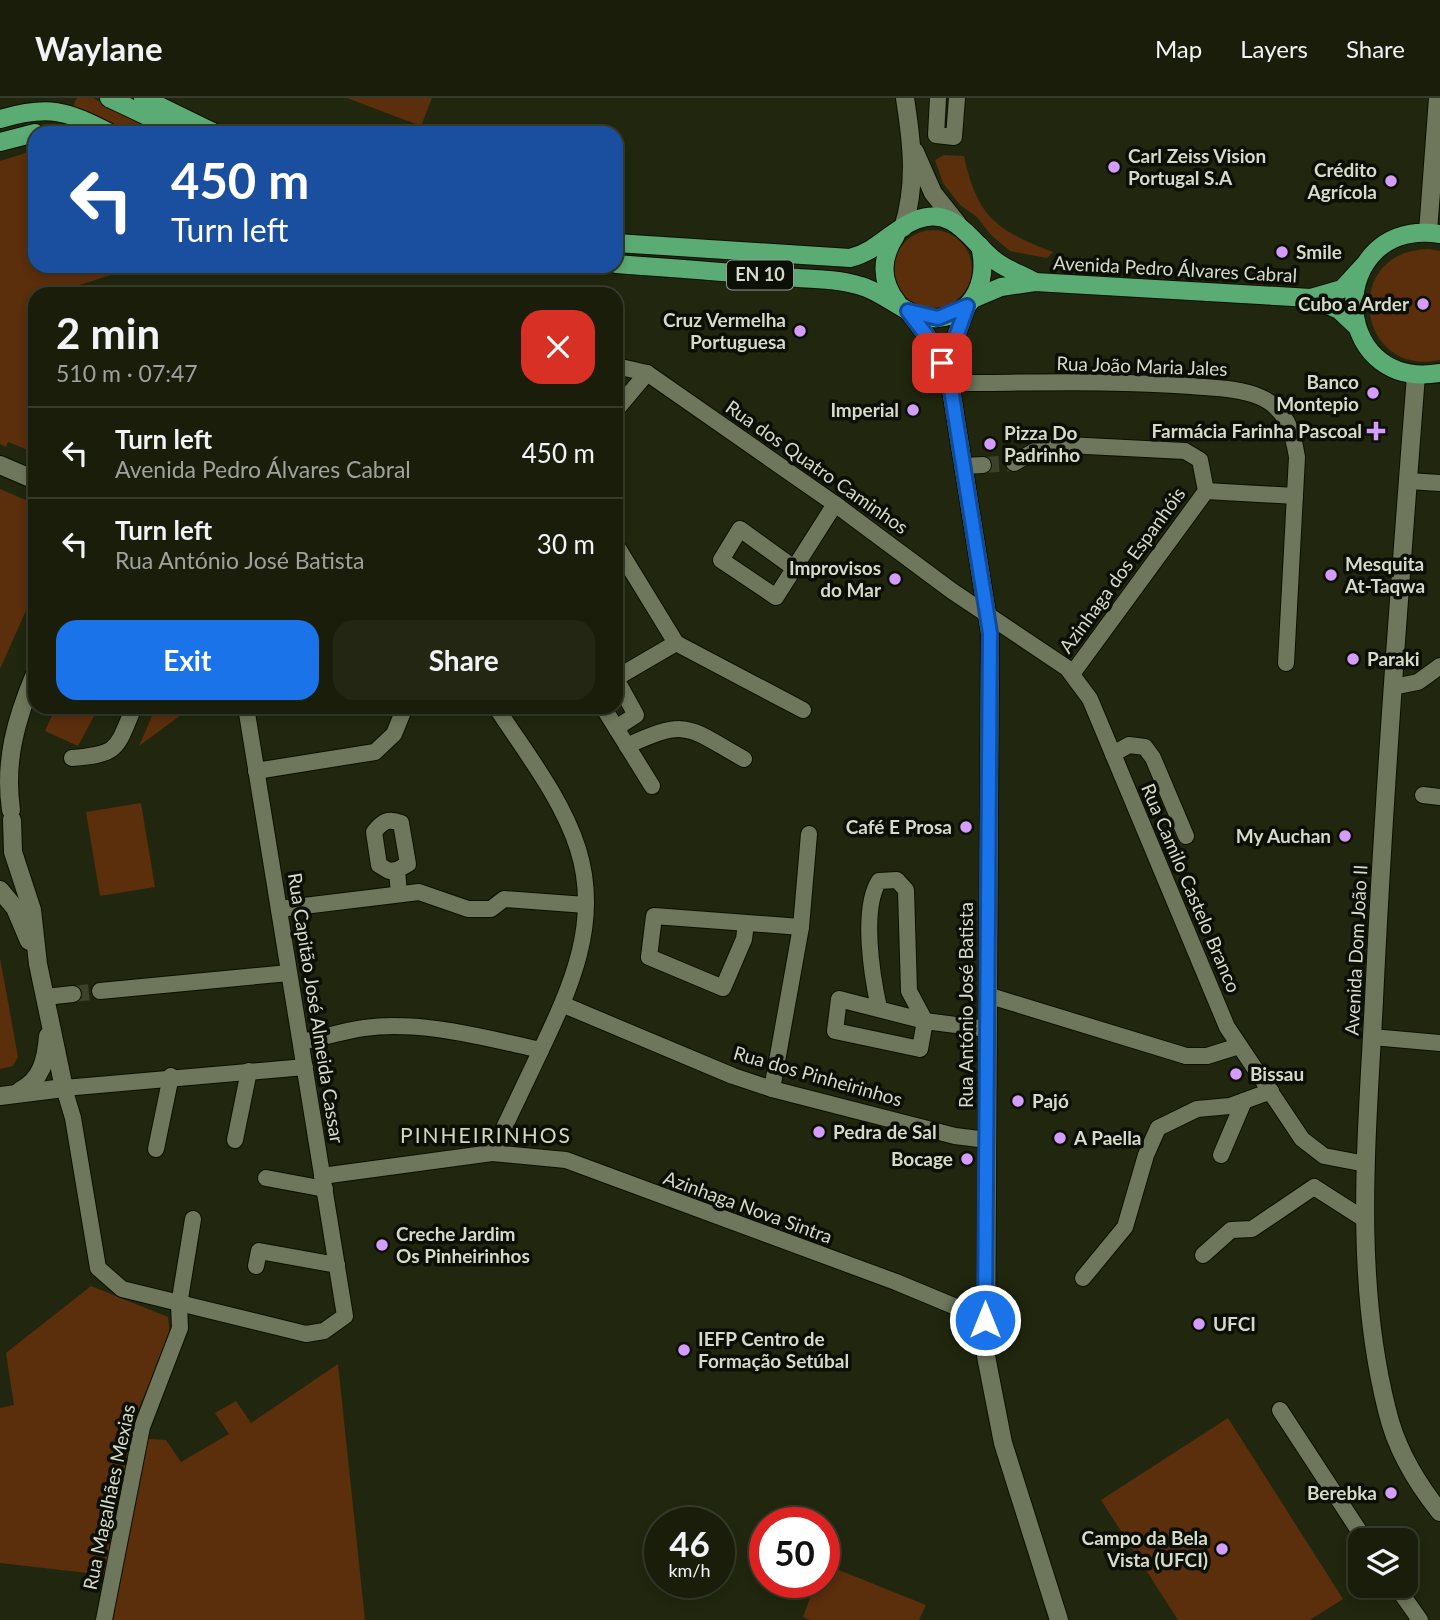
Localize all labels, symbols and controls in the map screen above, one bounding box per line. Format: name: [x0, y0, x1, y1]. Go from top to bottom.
text: Waylane: [35, 28, 163, 68]
text: Map: [1155, 34, 1202, 63]
text: Layers: [1240, 34, 1308, 63]
text: Share: [1346, 34, 1405, 63]
place label: Carl Zeiss Vision Portugal S.A: [1128, 144, 1266, 189]
text: 450 m: [171, 151, 309, 209]
icon: left: [56, 154, 147, 245]
place label: Crédito Agrícola: [1307, 158, 1377, 203]
marker: Carl Zeiss Vision Portugal S.A: [1106, 159, 1122, 175]
marker: Crédito Agrícola: [1383, 173, 1399, 189]
text: Turn left: [171, 210, 288, 249]
place label: Smile: [1296, 240, 1342, 263]
marker: Smile: [1274, 244, 1290, 260]
street label: Avenida Pedro Álvares Cabral: [1052, 251, 1298, 286]
road number: EN 10: [727, 260, 793, 290]
place label: Cubo a Arder: [1298, 292, 1410, 315]
marker: Cubo a Arder: [1415, 296, 1431, 312]
text: 2 min: [56, 308, 160, 358]
place label: Cruz Vermelha Portuguesa: [663, 308, 786, 353]
button: close: [521, 310, 595, 384]
marker: Cruz Vermelha Portuguesa: [792, 323, 808, 339]
pin: [912, 333, 972, 393]
icon: arrive: [923, 344, 961, 382]
street label: Rua João Maria Jales: [1056, 351, 1228, 380]
text: 510 m · 07:47: [56, 359, 198, 387]
place label: Banco Montepio: [1276, 370, 1359, 415]
marker: Banco Montepio: [1365, 385, 1381, 401]
street label: Rua dos Quatro Caminhos: [722, 395, 913, 538]
place label: Imperial: [830, 398, 899, 421]
marker: Imperial: [905, 402, 921, 418]
place label: Farmácia Farinha Pascoal: [1152, 419, 1362, 442]
place label: Pizza Do Padrinho: [1004, 421, 1080, 466]
text: Turn left: [115, 423, 212, 455]
marker: Farmácia Farinha Pascoal: [1368, 423, 1384, 439]
icon: left: [56, 434, 94, 472]
marker: Pizza Do Padrinho: [982, 436, 998, 452]
text: 450 m: [522, 437, 595, 469]
text: Avenida Pedro Álvares Cabral: [115, 455, 411, 483]
street label: Azinhaga dos Espanhóis: [1054, 482, 1189, 657]
text: Turn left: [115, 514, 212, 546]
icon: left: [56, 525, 94, 563]
text: 30 m: [537, 528, 595, 560]
text: Rua António José Batista: [115, 546, 364, 574]
place label: Mesquita At-Taqwa: [1344, 552, 1425, 597]
place label: Improvisos do Mar: [789, 556, 882, 601]
marker: Mesquita At-Taqwa: [1323, 567, 1339, 583]
marker: Improvisos do Mar: [887, 571, 903, 587]
button: Exit: [56, 620, 319, 700]
button: Share: [333, 620, 595, 700]
place label: Paraki: [1367, 647, 1420, 670]
marker: Paraki: [1345, 651, 1361, 667]
street label: Rua Camilo Castelo Branco: [1137, 780, 1246, 996]
place label: Café E Prosa: [846, 815, 952, 838]
marker: Café E Prosa: [958, 819, 974, 835]
place label: My Auchan: [1236, 824, 1331, 847]
marker: My Auchan: [1337, 828, 1353, 844]
street label: Avenida Dom João II: [1340, 864, 1371, 1036]
street label: Rua Capitão José Almeida Cassar: [284, 871, 349, 1145]
street label: Rua António José Batista: [954, 902, 977, 1108]
street label: Rua dos Pinheirinhos: [731, 1040, 905, 1111]
place label: Bissau: [1250, 1062, 1304, 1085]
marker: Bissau: [1228, 1066, 1244, 1082]
place label: Pajó: [1032, 1089, 1069, 1112]
marker: Pajó: [1010, 1093, 1026, 1109]
place label: Pedra de Sal: [833, 1120, 937, 1143]
district label: PINHEIRINHOS: [400, 1122, 572, 1147]
marker: Pedra de Sal: [811, 1124, 827, 1140]
place label: A Paella: [1073, 1126, 1142, 1149]
marker: A Paella: [1052, 1130, 1068, 1146]
place label: Bocage: [891, 1147, 953, 1170]
marker: Bocage: [959, 1151, 975, 1167]
street label: Azinhaga Nova Sintra: [661, 1165, 836, 1248]
place label: Creche Jardim Os Pinheirinhos: [396, 1222, 530, 1267]
marker: Creche Jardim Os Pinheirinhos: [374, 1237, 390, 1253]
position arrow: [948, 1283, 1022, 1357]
place label: UFCI: [1213, 1312, 1256, 1335]
marker: UFCI: [1191, 1316, 1207, 1332]
place label: IEFP Centro de Formação Setúbal: [698, 1327, 849, 1372]
marker: IEFP Centro de Formação Setúbal: [676, 1342, 692, 1358]
street label: Rua Magalhães Mexias: [78, 1402, 139, 1592]
place label: Berebka: [1307, 1481, 1377, 1504]
marker: Berebka: [1383, 1485, 1399, 1501]
speed limit sign: 50: [749, 1507, 840, 1598]
text: 46: [669, 1522, 710, 1564]
place label: Campo da Bela Vista (UFCI): [1082, 1526, 1208, 1571]
map controls: [1348, 1528, 1418, 1598]
button: layers: [1348, 1528, 1418, 1598]
marker: Campo da Bela Vista (UFCI): [1214, 1541, 1230, 1557]
text: km/h: [668, 1559, 711, 1581]

